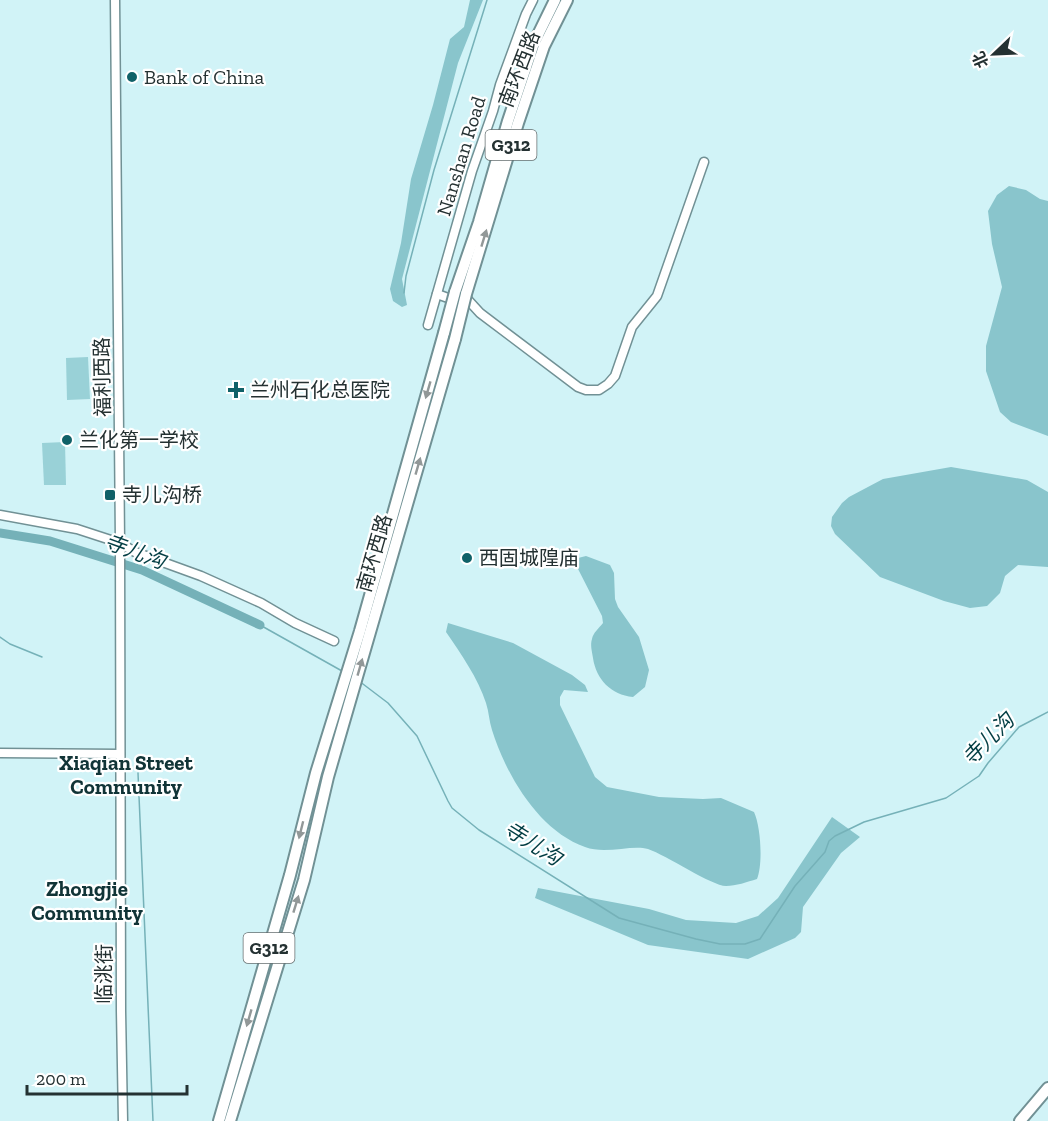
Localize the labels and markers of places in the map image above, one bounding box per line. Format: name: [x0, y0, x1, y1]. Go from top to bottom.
place label: Bank of China: [144, 65, 264, 89]
marker: Bank of China: [125, 70, 139, 84]
place label: 兰州石化总医院: [250, 378, 390, 402]
marker: 兰州石化总医院: [227, 381, 245, 399]
place label: 兰化第一学校: [79, 428, 199, 452]
marker: 兰化第一学校: [60, 433, 74, 447]
place label: 寺儿沟桥: [122, 483, 202, 507]
marker: 寺儿沟桥: [103, 488, 117, 502]
place label: 西固城隍庙: [479, 546, 579, 570]
marker: 西固城隍庙: [460, 551, 474, 565]

